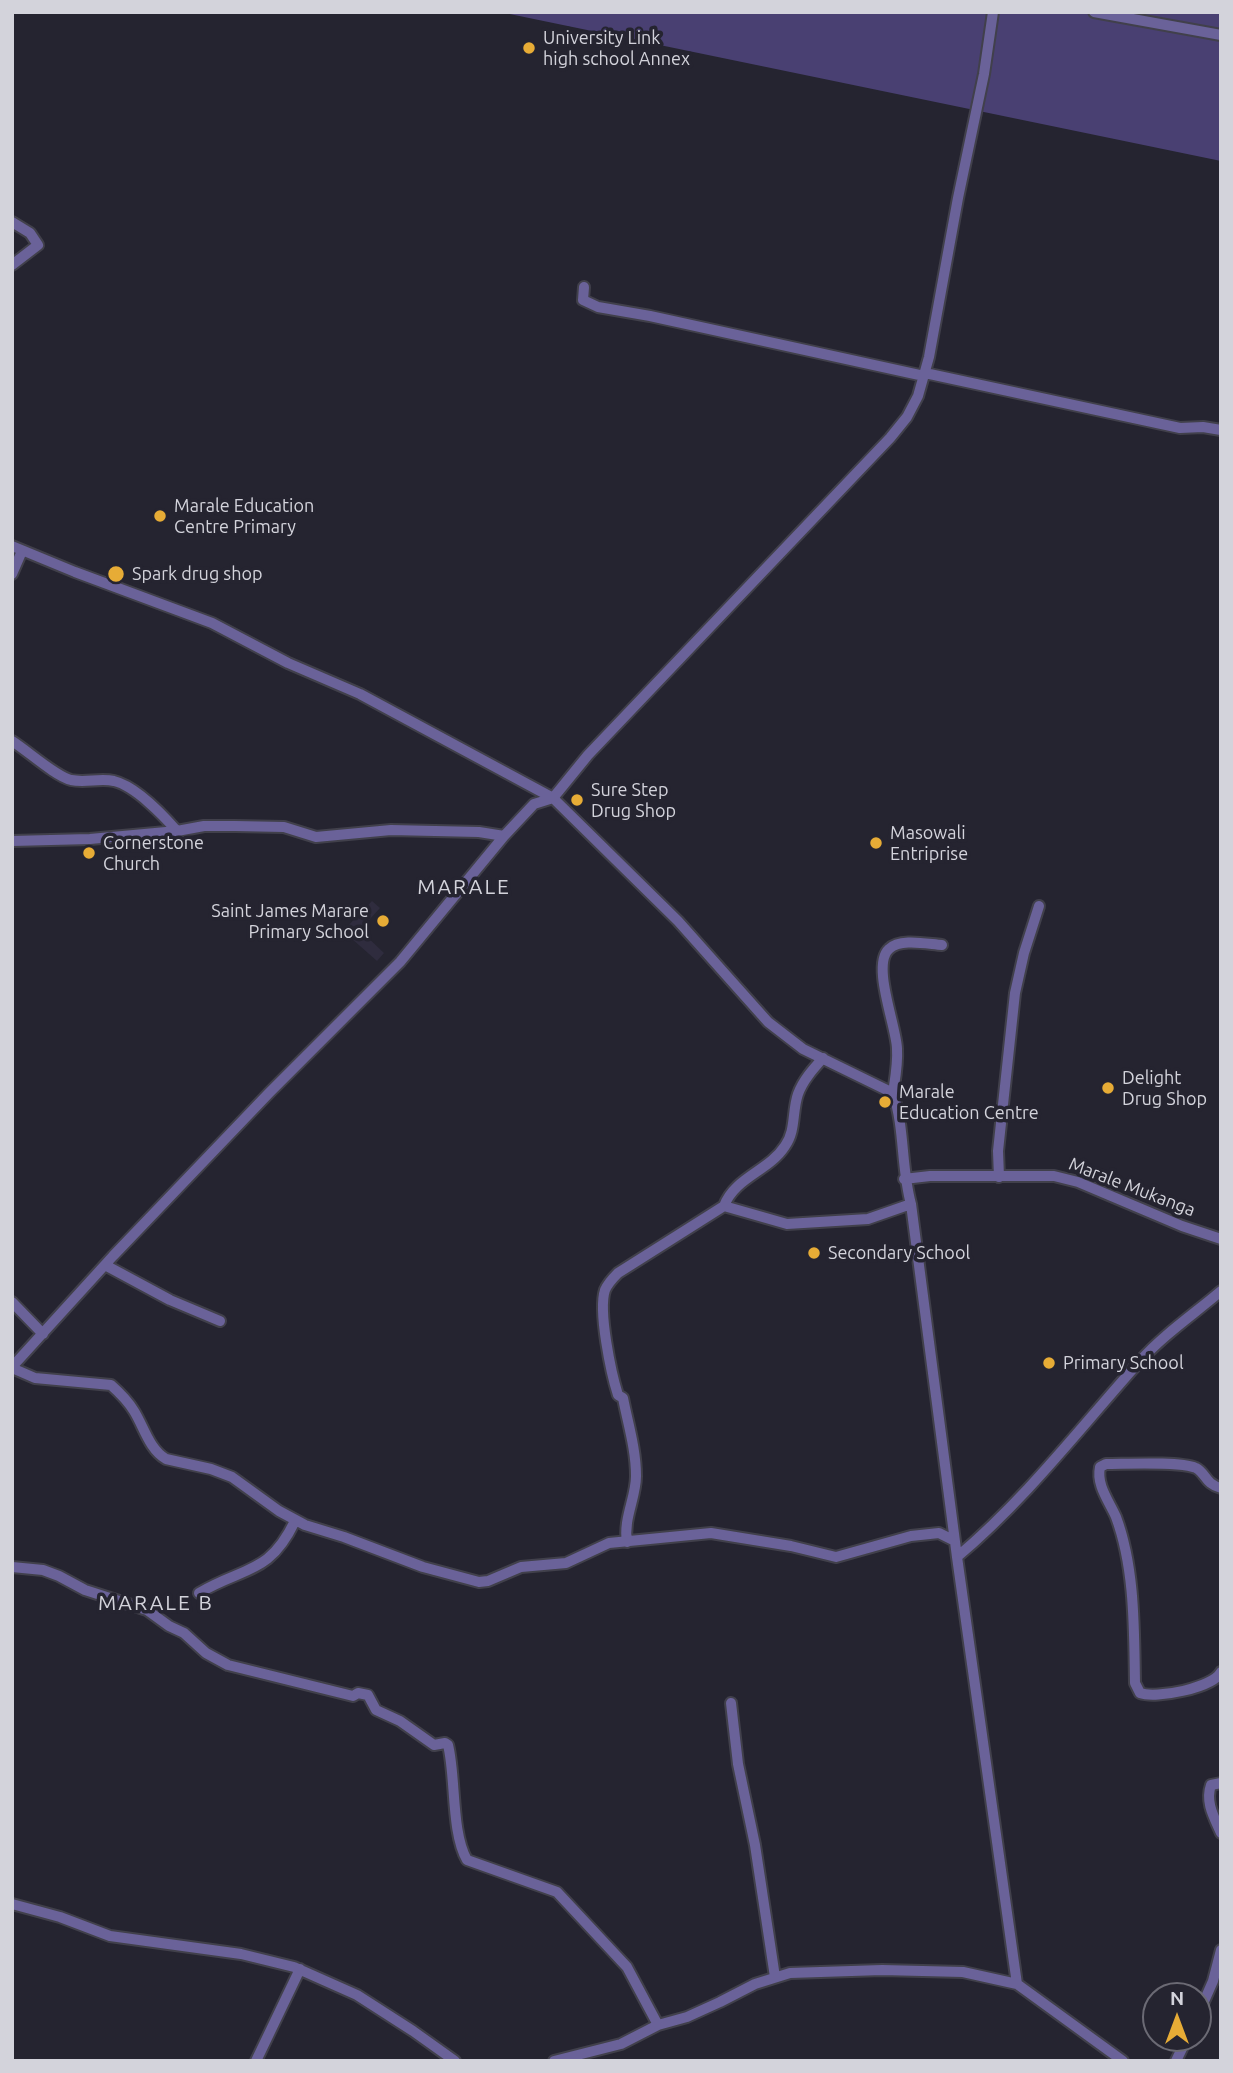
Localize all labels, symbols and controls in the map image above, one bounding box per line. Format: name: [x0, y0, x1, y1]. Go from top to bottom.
place label: University Link high school Annex: [543, 27, 690, 70]
marker: University Link high school Annex: [521, 40, 537, 56]
place label: Marale Education Centre Primary: [174, 495, 314, 538]
marker: Marale Education Centre Primary: [152, 508, 168, 524]
place label: Spark drug shop: [132, 563, 262, 585]
marker: Spark drug shop: [106, 564, 126, 584]
place label: Sure Step Drug Shop: [591, 779, 676, 822]
marker: Sure Step Drug Shop: [569, 792, 585, 808]
place label: Masowali Entriprise: [890, 822, 968, 864]
place label: Cornerstone Church: [103, 832, 204, 874]
marker: Masowali Entriprise: [868, 835, 884, 851]
marker: Cornerstone Church: [81, 845, 97, 861]
district label: MARALE: [418, 874, 510, 900]
place label: Saint James Marare Primary School: [211, 900, 369, 942]
marker: Saint James Marare Primary School: [375, 913, 391, 929]
place label: Delight Drug Shop: [1122, 1067, 1207, 1110]
marker: Delight Drug Shop: [1100, 1080, 1116, 1096]
place label: Marale Education Centre: [899, 1081, 1039, 1124]
marker: Marale Education Centre: [877, 1094, 893, 1110]
street label: Marale Mukanga: [1066, 1153, 1198, 1221]
place label: Secondary School: [828, 1242, 970, 1264]
marker: Secondary School: [806, 1245, 822, 1261]
place label: Primary School: [1063, 1352, 1184, 1374]
marker: Primary School: [1041, 1355, 1057, 1371]
district label: MARALE B: [99, 1590, 213, 1616]
north arrow: [1142, 1982, 1212, 2052]
text: N: [1170, 1987, 1184, 2009]

